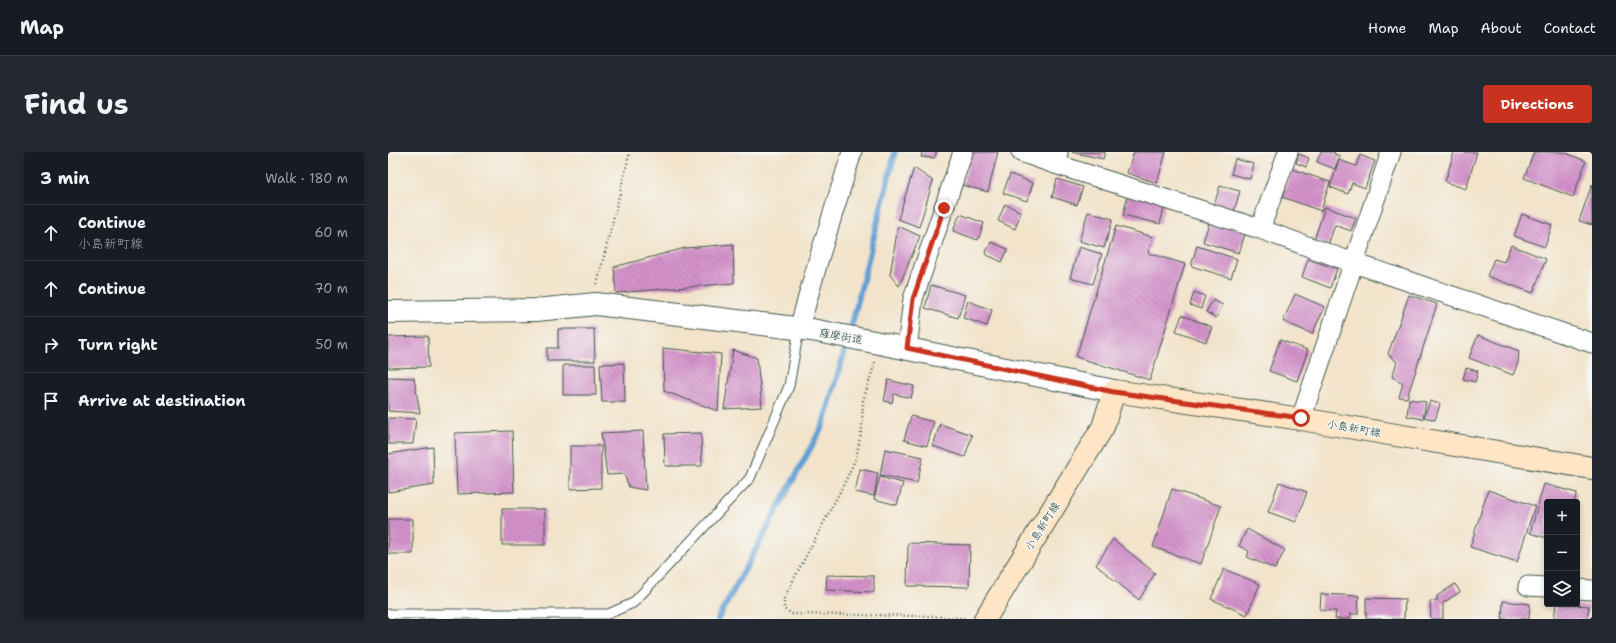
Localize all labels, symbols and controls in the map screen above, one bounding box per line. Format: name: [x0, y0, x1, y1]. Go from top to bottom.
text: Map: [20, 15, 64, 40]
text: Home: [1368, 19, 1407, 37]
text: Map: [1429, 19, 1459, 37]
text: About: [1481, 19, 1522, 37]
text: Contact: [1544, 19, 1596, 37]
text: Find us: [24, 85, 129, 123]
button: Directions: [1483, 85, 1592, 123]
text: 3 min: [40, 167, 90, 189]
text: Walk · 180 m: [265, 170, 348, 187]
route end: [935, 199, 953, 217]
text: Continue: [78, 213, 146, 233]
icon: ahead: [40, 222, 62, 244]
text: 60 m: [315, 224, 348, 241]
text: 小島新町線: [78, 235, 143, 252]
icon: ahead: [40, 278, 62, 300]
text: Continue: [78, 279, 146, 299]
text: 70 m: [314, 280, 348, 297]
street label: 薩摩街道: [818, 325, 864, 348]
icon: right: [40, 334, 62, 356]
text: Turn right: [78, 335, 158, 355]
text: 50 m: [315, 336, 348, 353]
icon: arrive: [40, 390, 62, 412]
text: Arrive at destination: [78, 391, 246, 411]
route start: [1292, 409, 1310, 427]
street label: 小島新町線: [1326, 416, 1382, 441]
street label: 小島新町線: [1021, 499, 1063, 554]
map controls: [1544, 499, 1580, 607]
button: +: [1544, 499, 1580, 535]
button: −: [1544, 535, 1580, 571]
button: layers: [1544, 571, 1580, 607]

